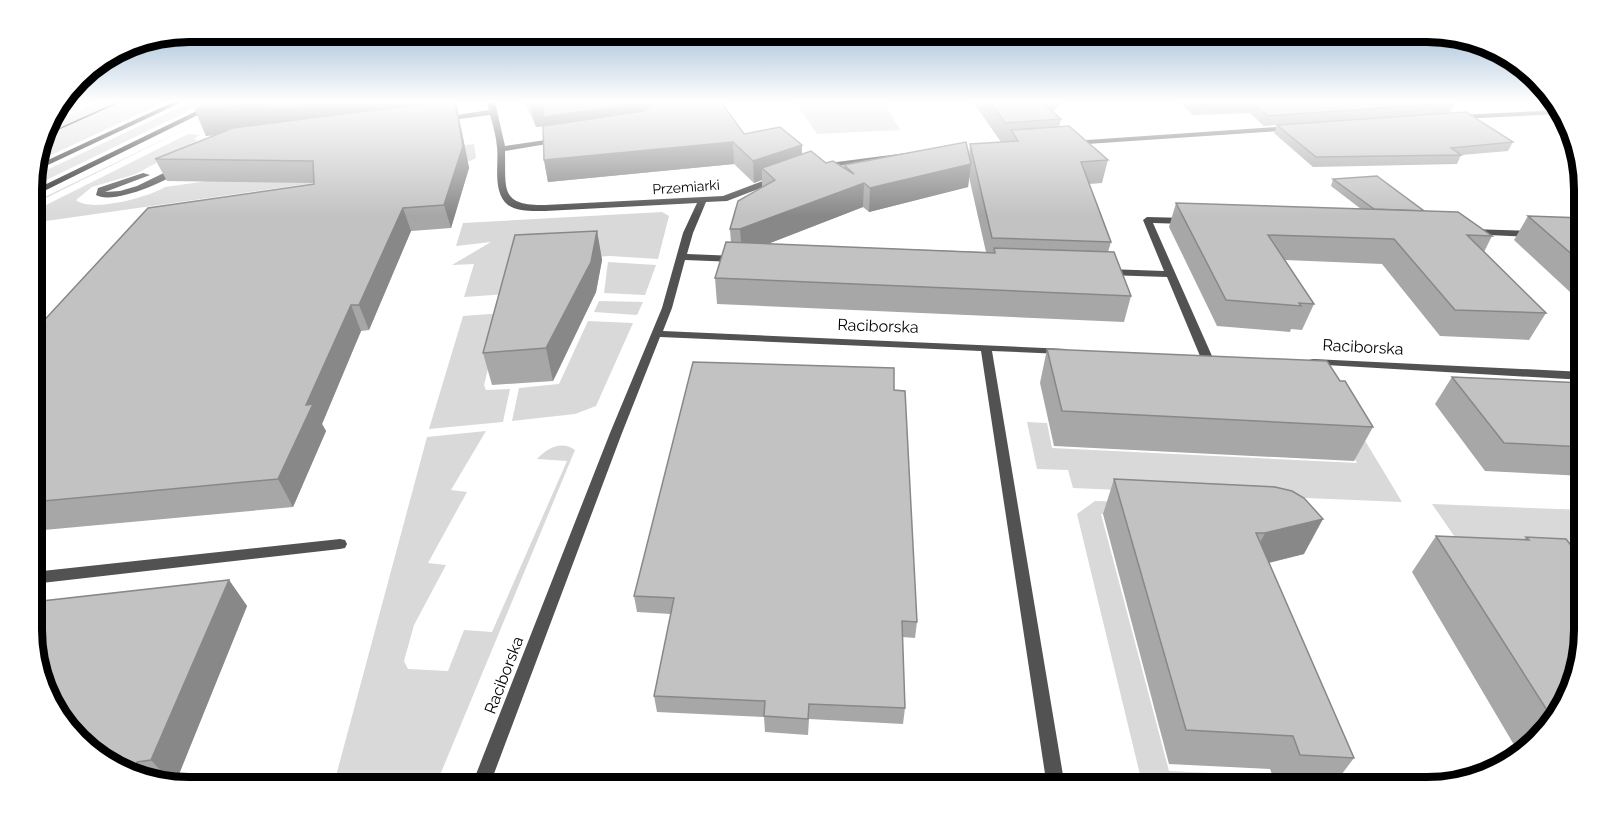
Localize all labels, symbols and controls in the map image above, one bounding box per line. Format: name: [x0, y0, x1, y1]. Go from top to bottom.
street label: Przemiarki: [652, 177, 720, 197]
street label: Raciborska: [837, 315, 919, 337]
street label: Raciborska: [1322, 335, 1404, 359]
street label: Raciborska: [481, 634, 527, 716]

